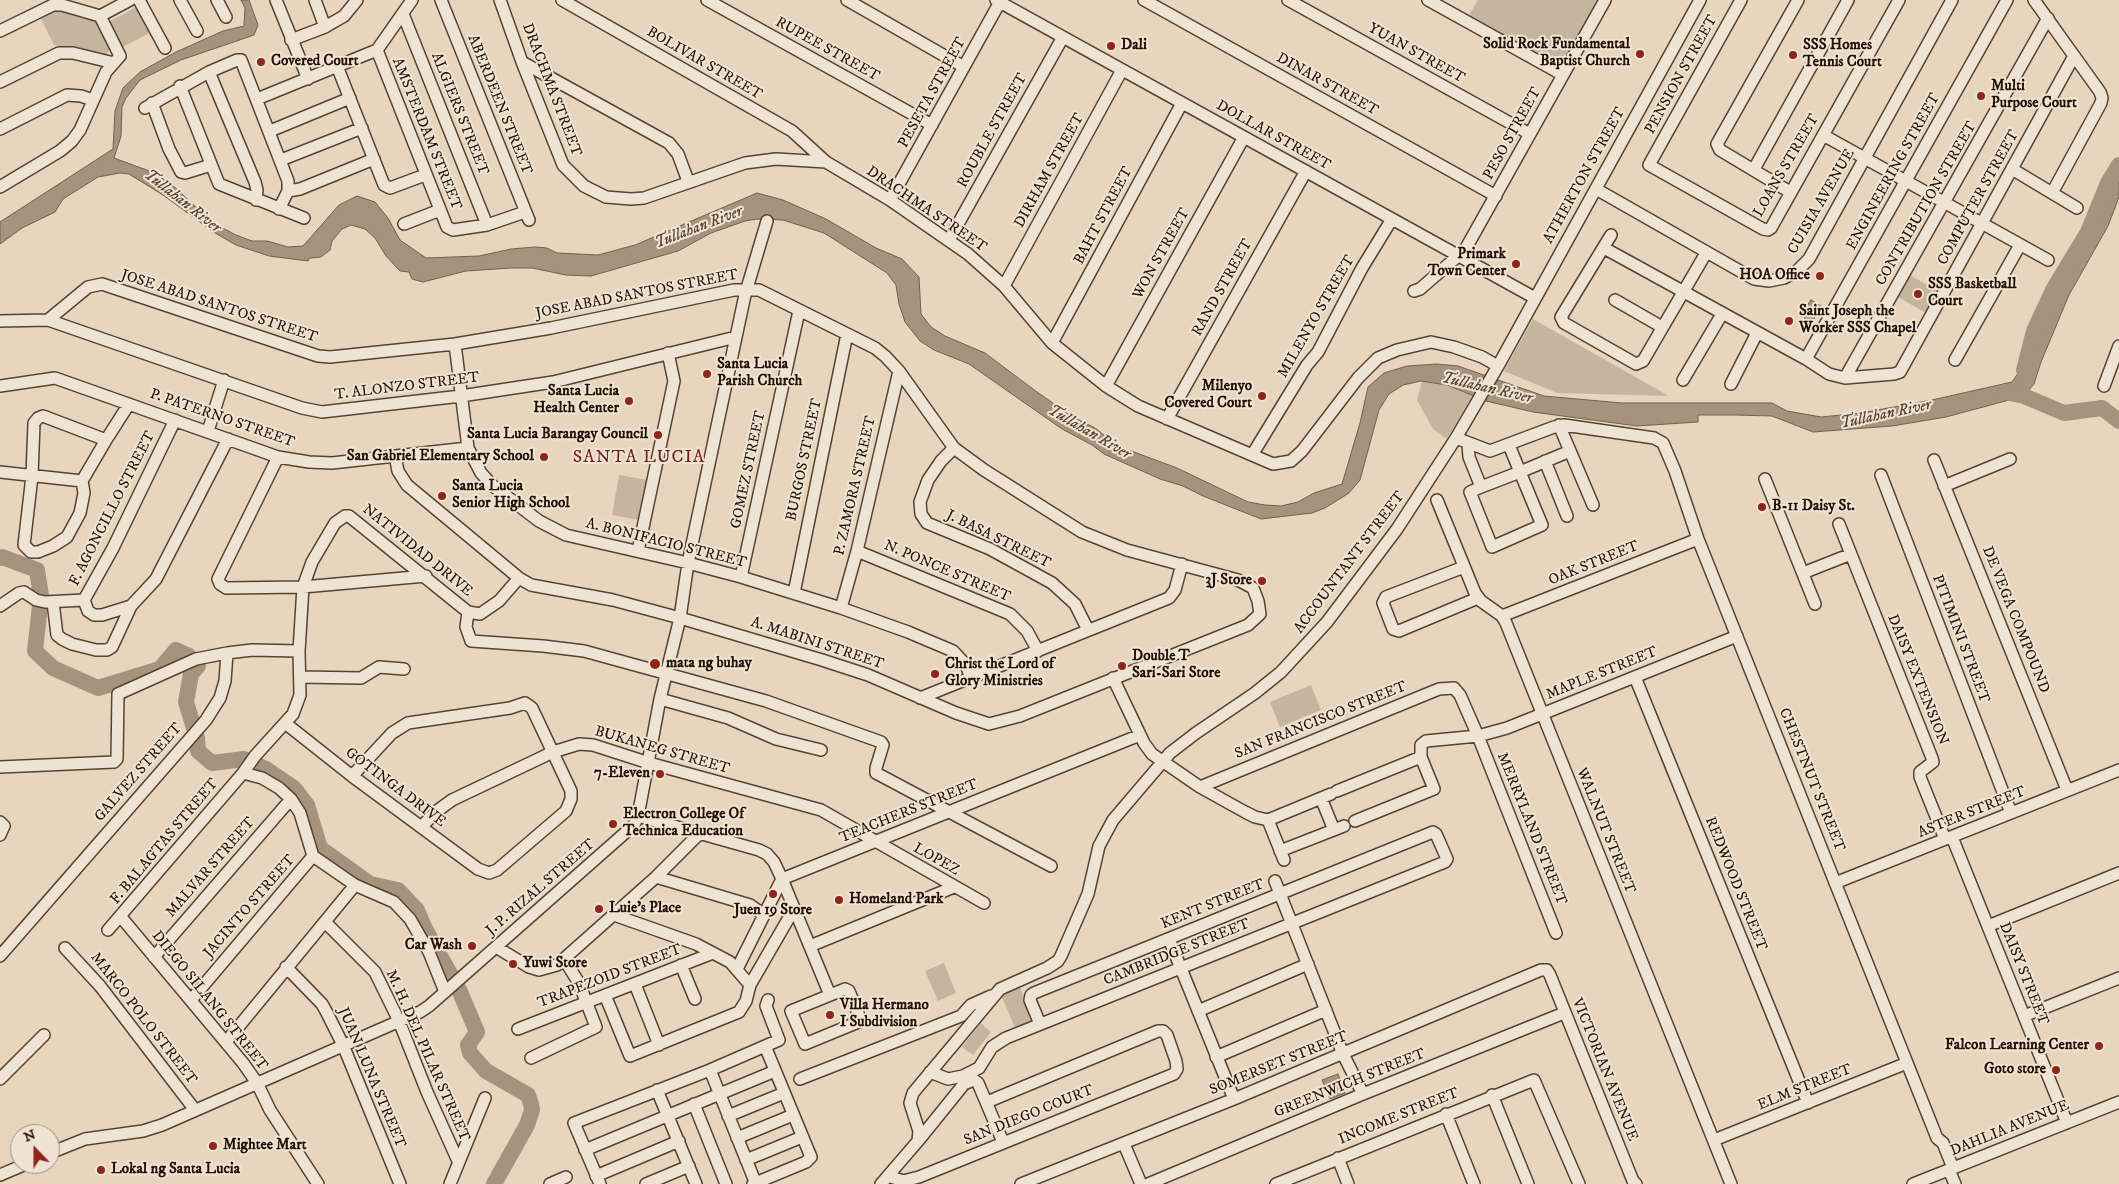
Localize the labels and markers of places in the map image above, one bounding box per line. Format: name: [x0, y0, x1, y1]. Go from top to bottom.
place label: Solid Rock Fundamental Baptist Church: [1483, 36, 1630, 71]
place label: Dali: [1121, 37, 1147, 55]
place label: SSS Homes Tennis Court: [1803, 37, 1882, 72]
marker: Dali: [1105, 40, 1117, 52]
marker: Solid Rock Fundamental Baptist Church: [1634, 48, 1646, 60]
marker: SSS Homes Tennis Court: [1787, 49, 1799, 61]
place label: Covered Court: [271, 53, 358, 71]
marker: Covered Court: [255, 56, 267, 68]
place label: Multi Purpose Court: [1991, 78, 2077, 113]
marker: Multi Purpose Court: [1975, 90, 1987, 102]
place label: Primark Town Center: [1428, 246, 1506, 281]
marker: Primark Town Center: [1510, 258, 1522, 270]
place label: HOA Office: [1739, 267, 1810, 285]
marker: HOA Office: [1814, 270, 1826, 282]
place label: SSS Basketball Court: [1928, 276, 2016, 311]
marker: SSS Basketball Court: [1912, 288, 1924, 300]
place label: Saint Joseph the Worker SSS Chapel: [1799, 303, 1916, 338]
marker: Saint Joseph the Worker SSS Chapel: [1783, 315, 1795, 327]
place label: Santa Lucia Parish Church: [717, 356, 802, 391]
marker: Santa Lucia Parish Church: [701, 368, 713, 380]
place label: Milenyo Covered Court: [1165, 378, 1252, 413]
place label: Santa Lucia Health Center: [533, 383, 619, 418]
marker: Milenyo Covered Court: [1256, 390, 1268, 402]
marker: Santa Lucia Health Center: [623, 395, 635, 407]
place label: Santa Lucia Barangay Council: [467, 426, 648, 444]
marker: Santa Lucia Barangay Council: [652, 429, 664, 441]
place label: San Gabriel Elementary School: [347, 448, 534, 466]
marker: San Gabriel Elementary School: [538, 451, 550, 463]
place label: Santa Lucia Senior High School: [452, 478, 570, 513]
marker: Santa Lucia Senior High School: [436, 490, 448, 502]
place label: B-11 Daisy St.: [1772, 498, 1855, 516]
marker: B-11 Daisy St.: [1756, 501, 1768, 513]
place label: 3J Store: [1205, 572, 1252, 590]
marker: 3J Store: [1256, 575, 1268, 587]
place label: Double T Sari-Sari Store: [1132, 648, 1220, 683]
place label: mata ng buhay: [666, 655, 752, 673]
place label: Christ the Lord of Glory Ministries: [945, 656, 1054, 691]
marker: mata ng buhay: [648, 657, 662, 671]
marker: Double T Sari-Sari Store: [1116, 660, 1128, 672]
marker: Christ the Lord of Glory Ministries: [929, 668, 941, 680]
place label: 7-Eleven: [594, 765, 650, 783]
marker: 7-Eleven: [654, 768, 666, 780]
place label: Electron College Of Technica Education: [623, 806, 744, 841]
marker: Electron College Of Technica Education: [607, 818, 619, 830]
marker: Juen 19 Store: [767, 888, 779, 900]
place label: Homeland Park: [849, 891, 943, 909]
marker: Homeland Park: [833, 894, 845, 906]
place label: Luie's Place: [609, 900, 681, 918]
place label: Juen 19 Store: [734, 902, 812, 920]
marker: Luie's Place: [593, 903, 605, 915]
place label: Car Wash: [405, 937, 462, 955]
marker: Car Wash: [466, 940, 478, 952]
place label: Yuwi Store: [523, 955, 587, 973]
marker: Yuwi Store: [507, 958, 519, 970]
place label: Villa Hermano I Subdivision: [840, 997, 929, 1032]
marker: Villa Hermano I Subdivision: [824, 1009, 836, 1021]
place label: Falcon Learning Center: [1945, 1037, 2089, 1055]
marker: Falcon Learning Center: [2093, 1040, 2105, 1052]
place label: Goto store: [1984, 1061, 2046, 1079]
marker: Goto store: [2050, 1064, 2062, 1076]
place label: Mightee Mart: [223, 1137, 307, 1155]
marker: Mightee Mart: [207, 1140, 219, 1152]
place label: Lokal ng Santa Lucia: [111, 1161, 240, 1179]
marker: Lokal ng Santa Lucia: [95, 1164, 107, 1176]

